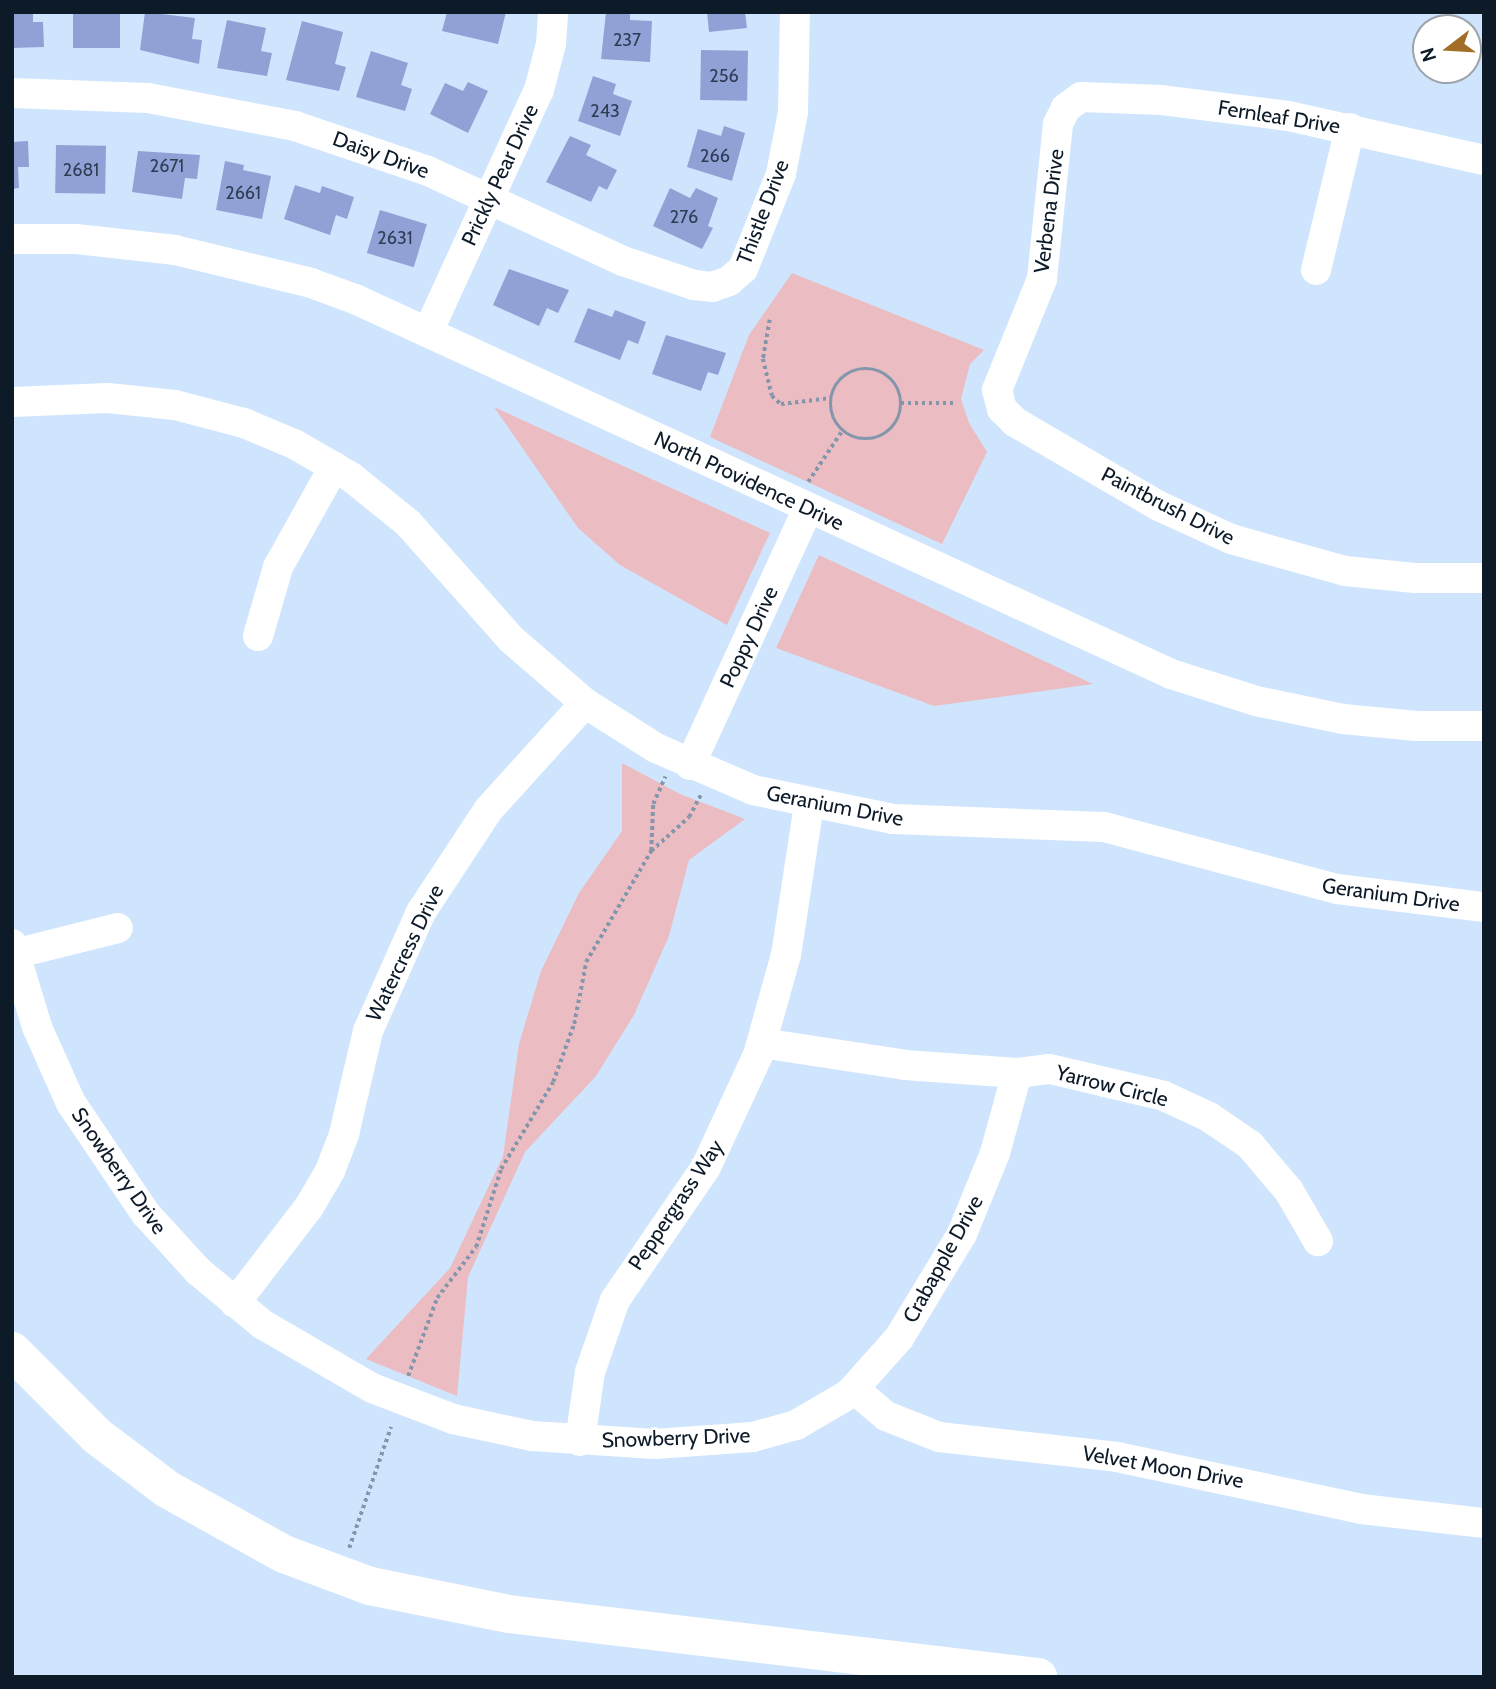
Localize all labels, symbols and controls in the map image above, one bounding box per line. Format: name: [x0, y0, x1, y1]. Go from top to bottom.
north arrow: [1412, 14, 1482, 84]
house number: 237: [613, 29, 641, 51]
text: N: [1415, 45, 1441, 64]
house number: 256: [709, 65, 739, 87]
street label: Fernleaf Drive: [1216, 95, 1342, 139]
street label: Prickly Pear Drive: [456, 100, 544, 250]
house number: 243: [590, 100, 620, 122]
street label: Daisy Drive: [329, 126, 433, 184]
house number: 266: [700, 145, 730, 167]
street label: Verbena Drive: [1029, 147, 1069, 275]
house number: 2671: [150, 155, 184, 177]
street label: Thistle Drive: [732, 156, 794, 268]
house number: 2681: [63, 159, 99, 181]
house number: 2661: [225, 182, 261, 204]
house number: 276: [670, 206, 698, 228]
house number: 2631: [377, 227, 413, 249]
street label: North Providence Drive: [650, 426, 848, 536]
street label: Paintbrush Drive: [1097, 462, 1239, 550]
street label: Poppy Drive: [715, 582, 783, 692]
street label: Geranium Drive: [764, 780, 906, 832]
street label: Geranium Drive: [1321, 873, 1461, 917]
street label: Watercress Drive: [361, 881, 449, 1025]
street label: Yarrow Circle: [1053, 1060, 1171, 1112]
street label: Snowberry Drive: [66, 1103, 172, 1239]
street label: Peppergrass Way: [623, 1135, 729, 1275]
street label: Crabapple Drive: [898, 1191, 988, 1327]
street label: Snowberry Drive: [601, 1423, 751, 1453]
street label: Velvet Moon Drive: [1080, 1440, 1246, 1494]

